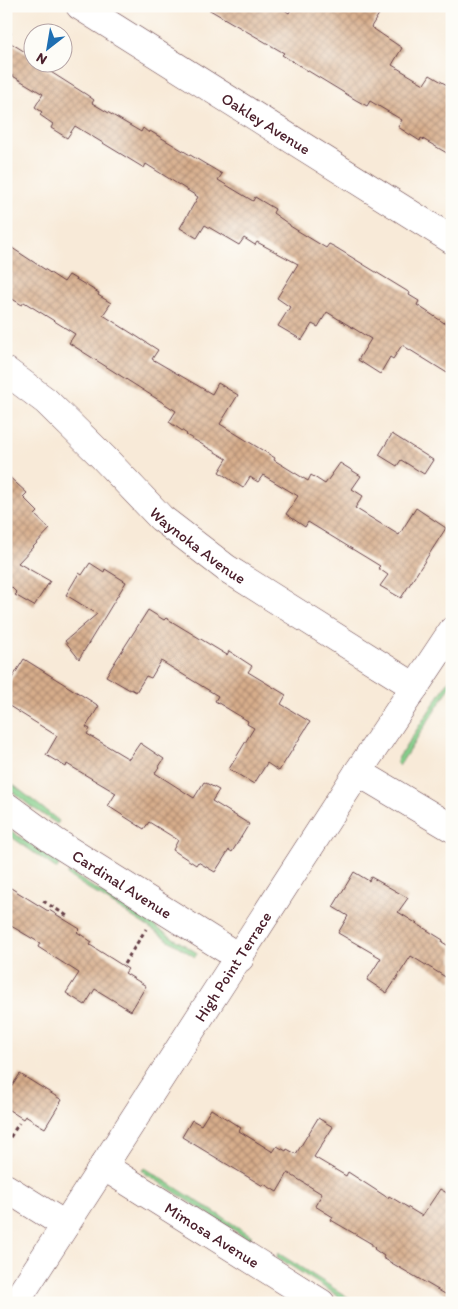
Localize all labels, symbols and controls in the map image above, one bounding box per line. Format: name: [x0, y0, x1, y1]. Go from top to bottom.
north arrow: [22, 22, 72, 72]
text: N: [33, 49, 50, 68]
street label: Oakley Avenue: [218, 88, 314, 159]
street label: Waynoka Avenue: [146, 503, 249, 588]
street label: Cardinal Avenue: [69, 846, 176, 923]
street label: High Point Terrace: [190, 908, 276, 1025]
street label: Mimosa Avenue: [161, 1198, 263, 1272]

